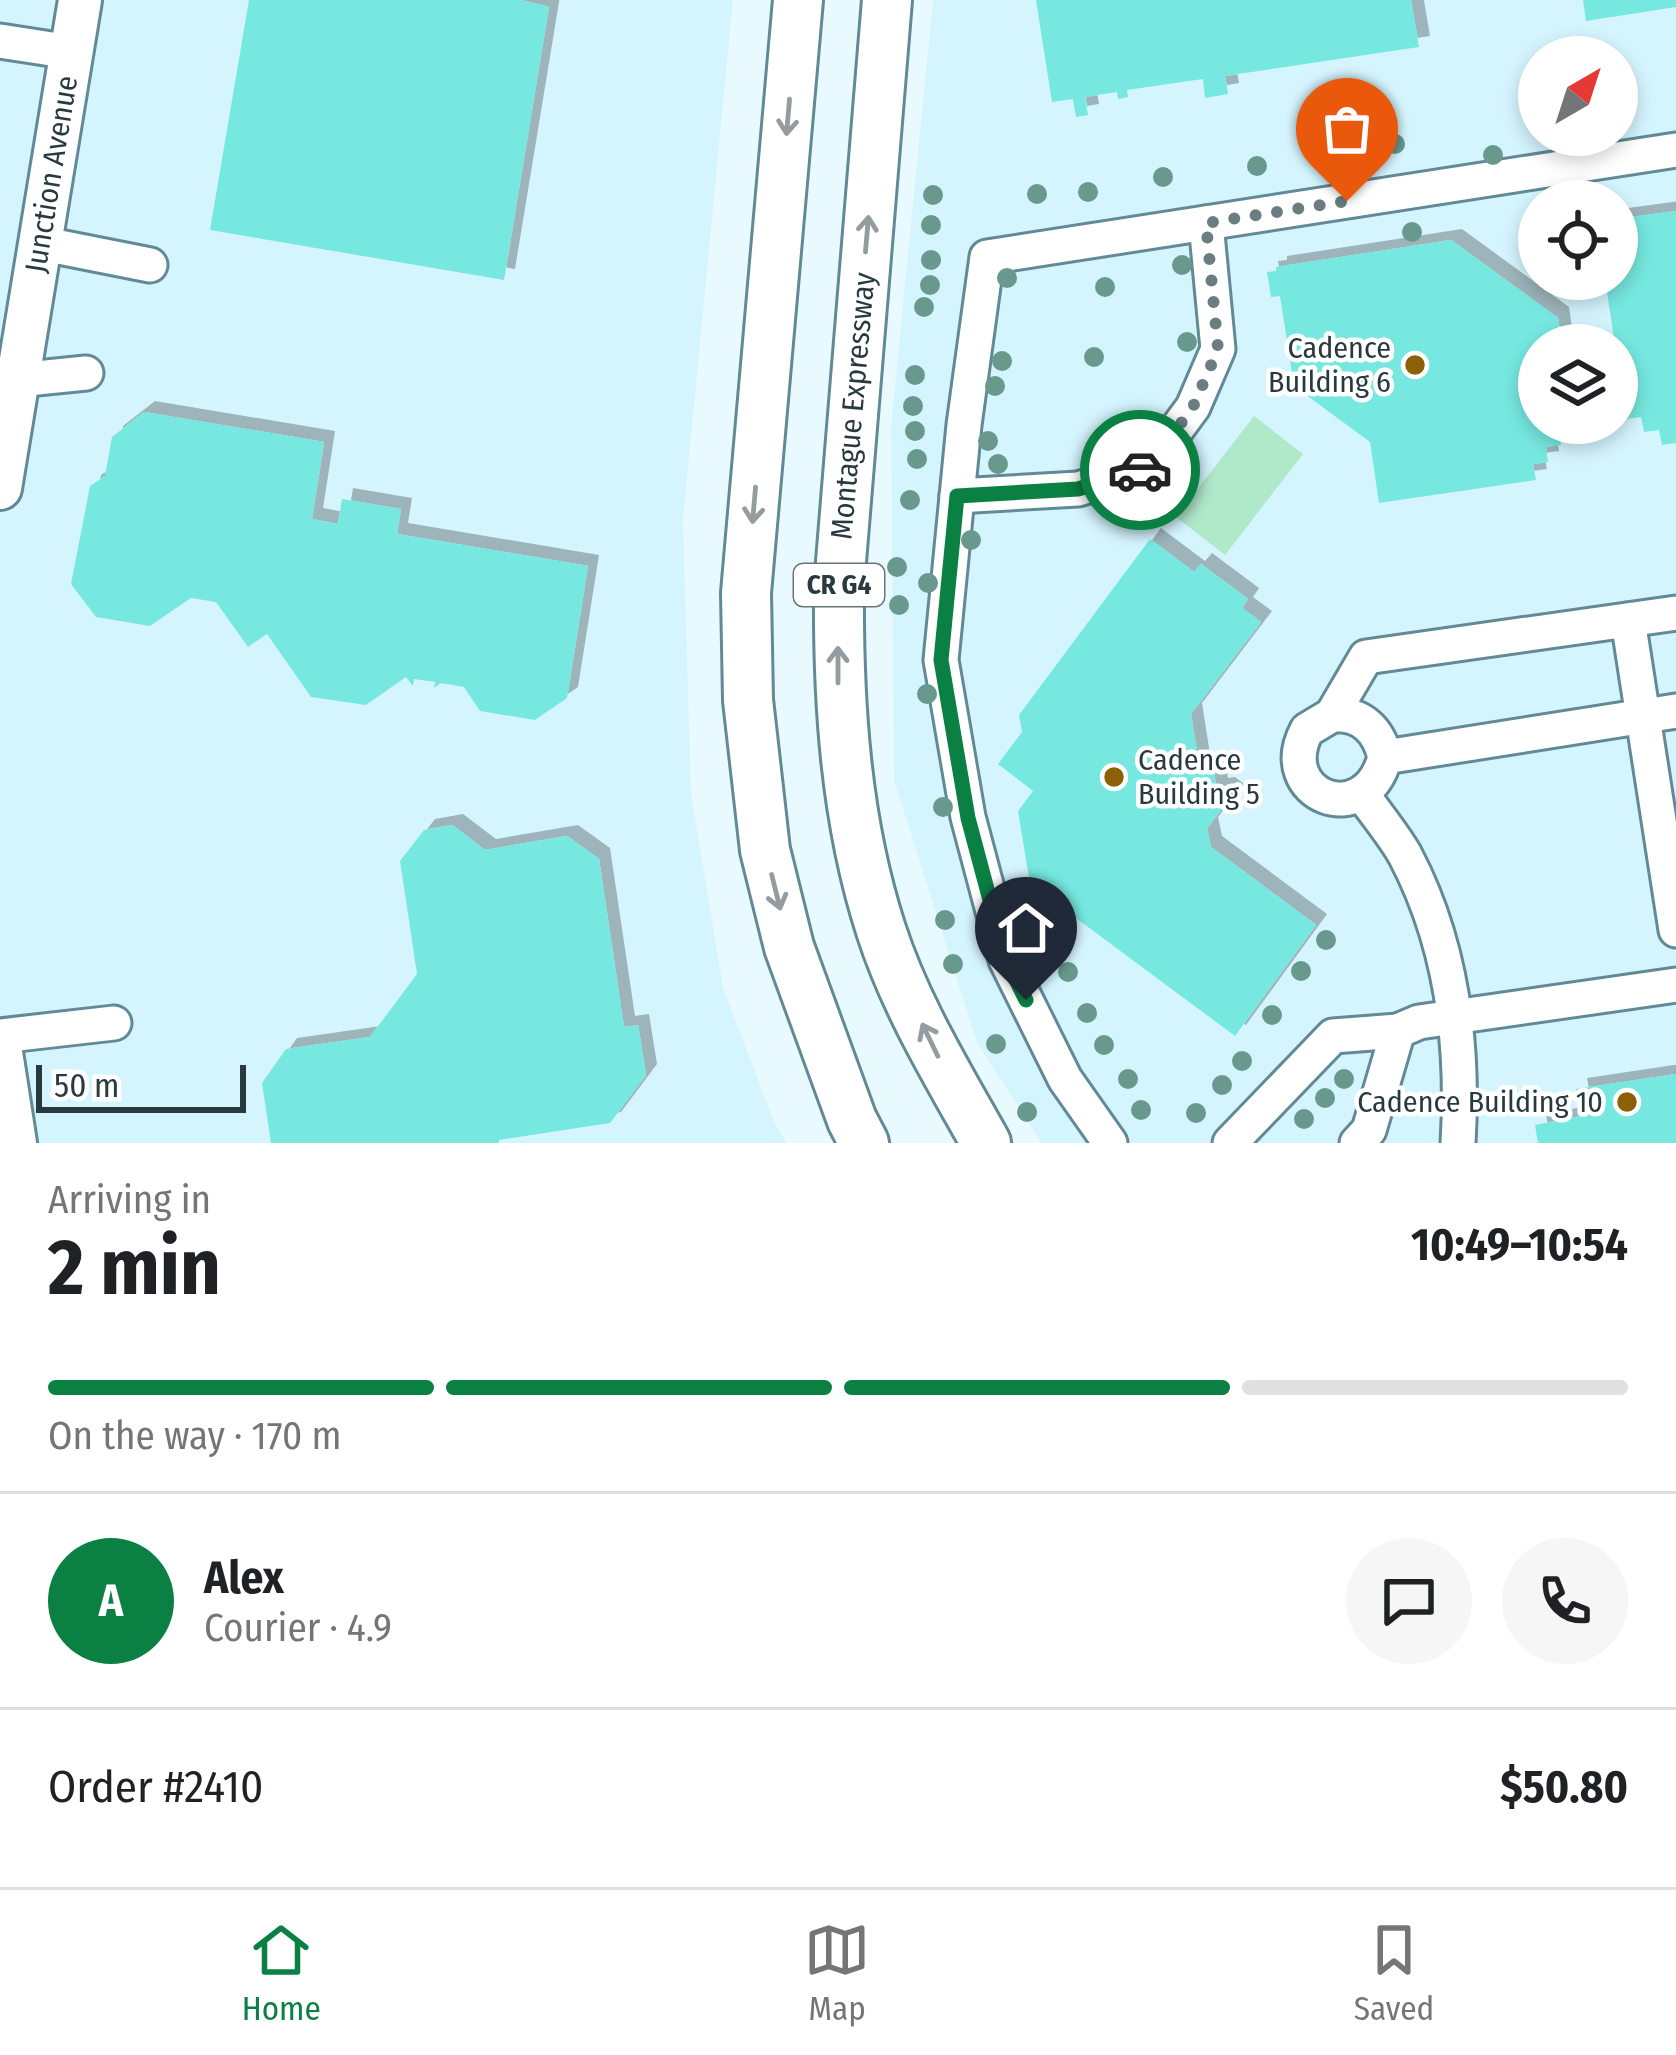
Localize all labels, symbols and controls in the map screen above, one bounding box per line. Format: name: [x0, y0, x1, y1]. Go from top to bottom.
north arrow: [1518, 36, 1638, 156]
map controls: [1518, 36, 1638, 444]
street label: Junction Avenue: [18, 73, 85, 275]
pin: [1296, 78, 1398, 201]
one-way arrow: [776, 96, 799, 135]
icon: bag: [1314, 96, 1380, 162]
button: locate: [1518, 180, 1638, 300]
one-way arrow: [856, 215, 879, 254]
street label: Montague Expressway: [823, 270, 883, 541]
button: layers: [1518, 324, 1638, 444]
place label: Cadence Building 6: [1268, 330, 1391, 400]
marker: Cadence Building 6: [1402, 352, 1428, 378]
courier: [1080, 410, 1200, 530]
icon: car: [1107, 437, 1173, 503]
one-way arrow: [742, 485, 765, 524]
road number: CR G4: [794, 564, 884, 606]
one-way arrow: [827, 646, 850, 685]
place label: Cadence Building 5: [1138, 742, 1260, 812]
marker: Cadence Building 5: [1101, 764, 1127, 790]
one-way arrow: [766, 873, 788, 911]
pin: [975, 877, 1077, 1000]
icon: home: [993, 895, 1059, 961]
one-way arrow: [917, 1023, 940, 1058]
scale bar: [36, 1059, 246, 1112]
text: 50 m: [54, 1066, 119, 1106]
place label: Cadence Building 10: [1357, 1084, 1603, 1120]
marker: Cadence Building 10: [1614, 1089, 1640, 1115]
text: Arriving in: [48, 1177, 211, 1223]
text: 10:49–10:54: [1411, 1218, 1628, 1272]
text: 2 min: [48, 1221, 221, 1315]
text: On the way · 170 m: [48, 1413, 342, 1459]
button: chat: [1346, 1538, 1472, 1664]
button: phone: [1502, 1538, 1628, 1664]
text: Alex: [204, 1551, 284, 1605]
text: A: [99, 1574, 123, 1628]
text: Courier · 4.9: [204, 1605, 392, 1651]
text: Order #2410: [48, 1760, 264, 1814]
text: $50.80: [1500, 1760, 1628, 1814]
tab: Home: [242, 1917, 321, 2029]
tab: Map: [804, 1917, 870, 2029]
tab: Saved: [1354, 1917, 1434, 2029]

